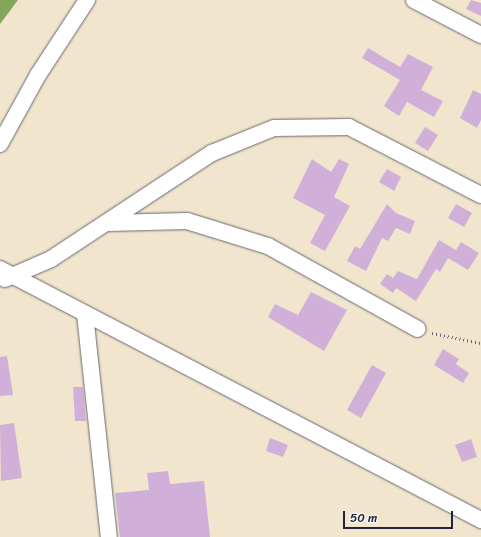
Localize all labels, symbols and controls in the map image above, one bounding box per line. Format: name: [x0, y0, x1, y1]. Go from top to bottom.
scale bar: [345, 503, 455, 529]
text: 50 m: [350, 507, 377, 529]

